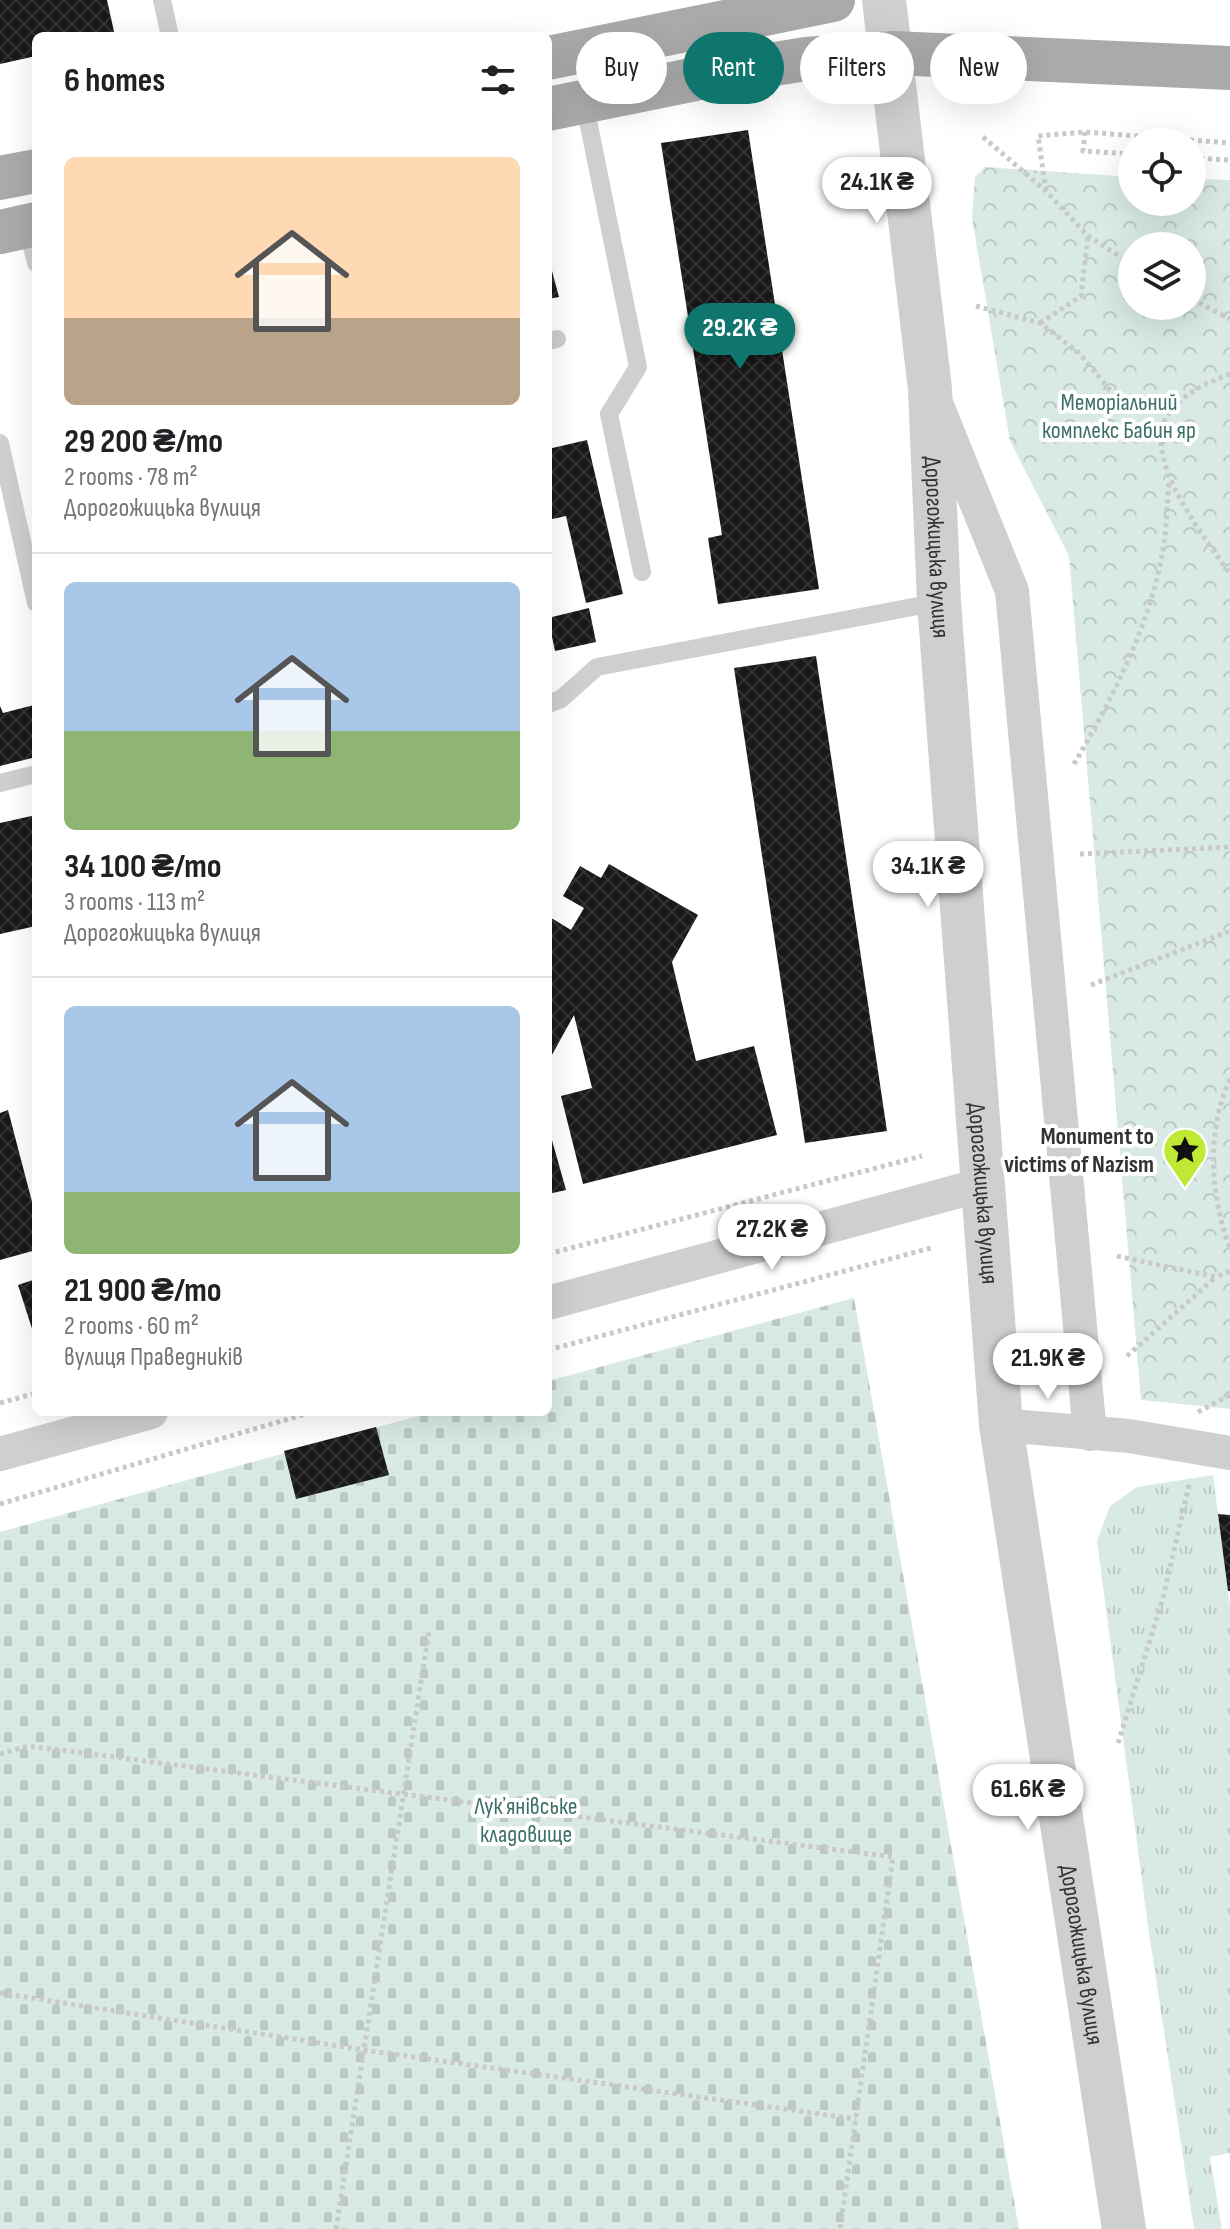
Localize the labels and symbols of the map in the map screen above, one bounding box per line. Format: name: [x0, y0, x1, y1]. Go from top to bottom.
pin: 24.1K ₴: [803, 157, 951, 225]
pin: 29.2K ₴: [666, 303, 814, 371]
park label: Меморіальний комплекс Бабин яр: [1042, 388, 1196, 445]
street label: Дорогожицька вулиця: [918, 456, 956, 639]
pin: 34.1K ₴: [854, 841, 1002, 909]
street label: Дорогожицька вулиця: [962, 1102, 1005, 1285]
place label: Monument to victims of Nazism: [1004, 1122, 1154, 1179]
place icon: Monument to victims of Nazism: [1161, 1126, 1209, 1189]
pin: 27.2K ₴: [698, 1204, 846, 1272]
pin: 21.9K ₴: [974, 1333, 1122, 1401]
pin: 61.6K ₴: [954, 1764, 1102, 1832]
park label: Лукʼянівське кладовище: [474, 1792, 577, 1849]
street label: Дорогожицька вулиця: [1054, 1862, 1110, 2047]

